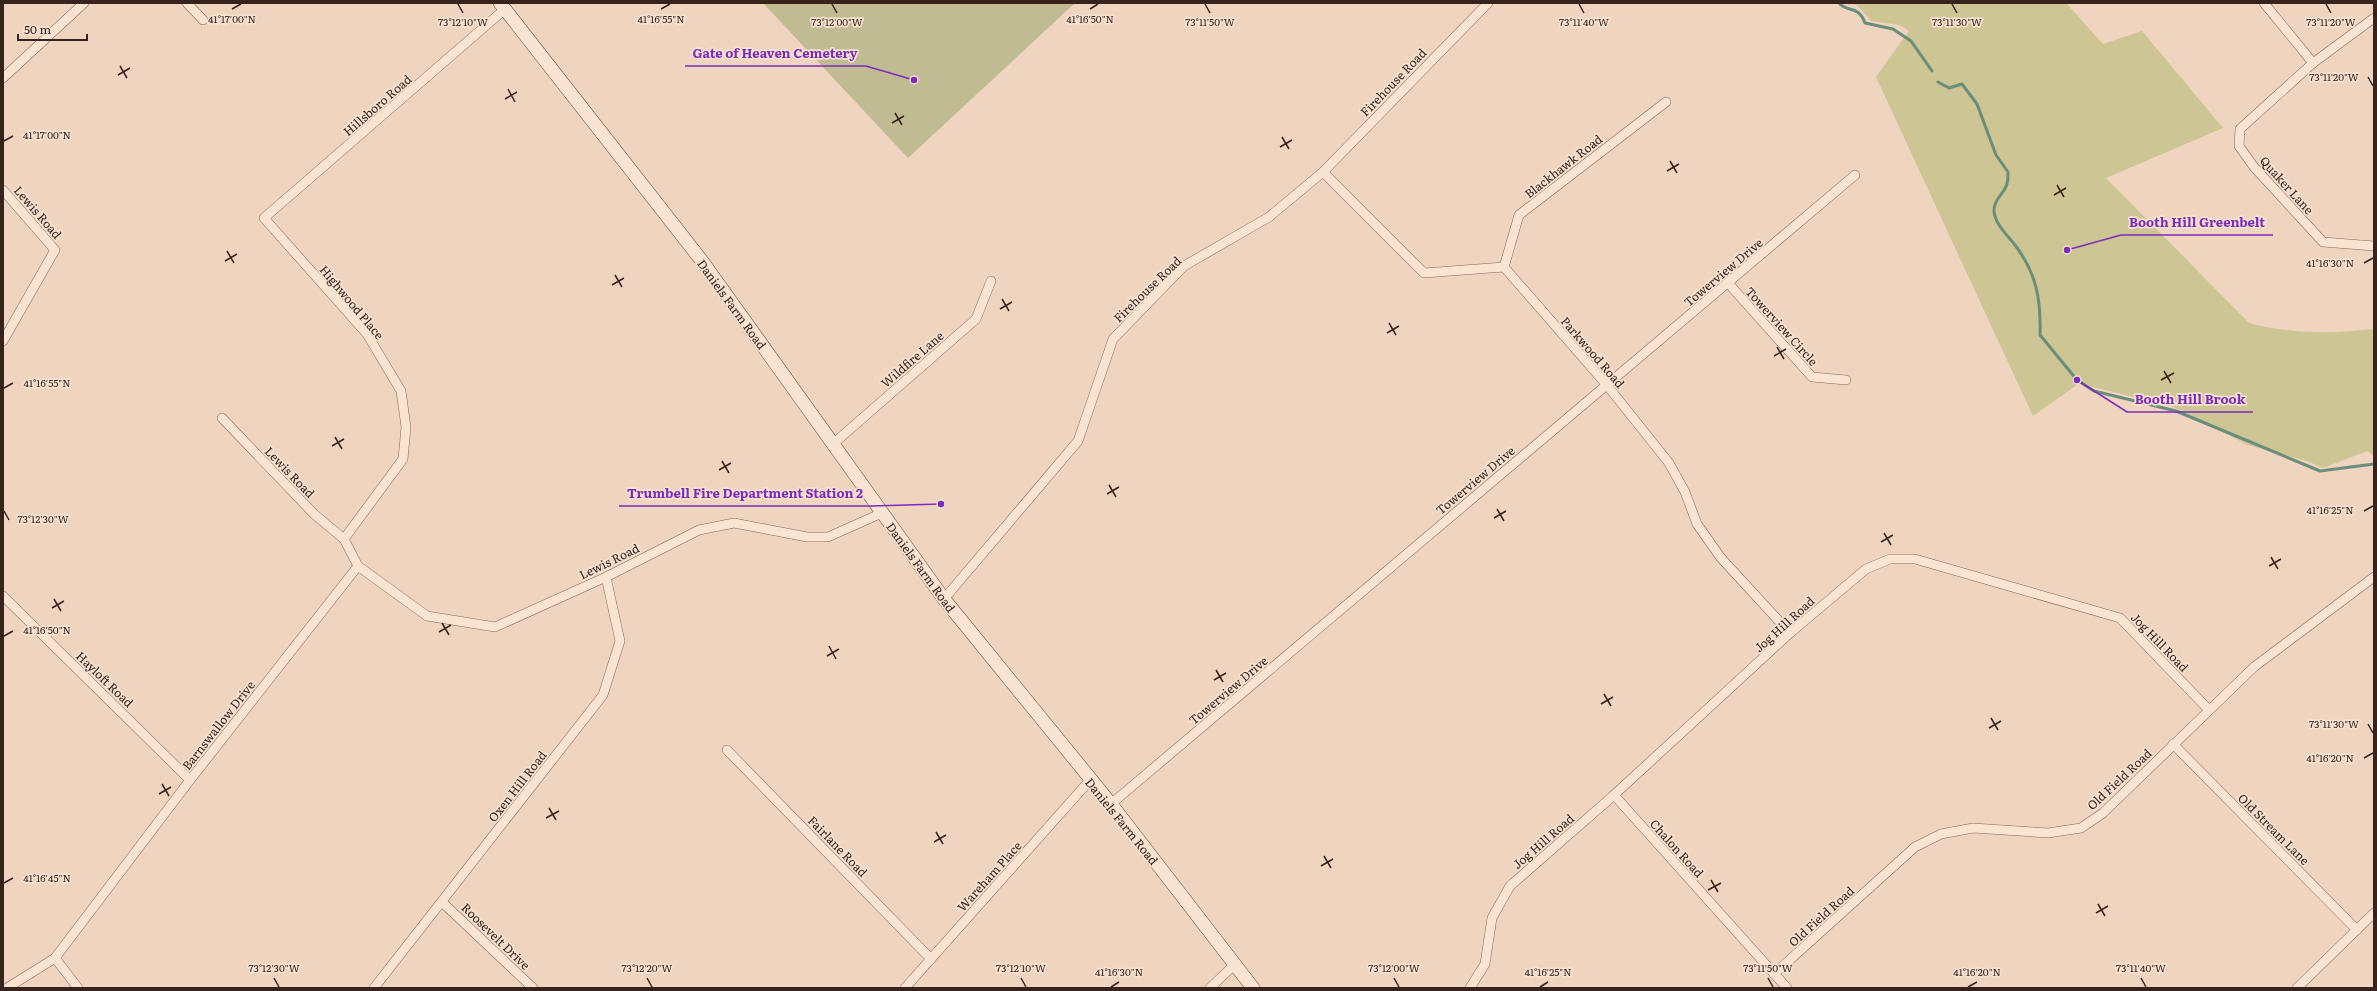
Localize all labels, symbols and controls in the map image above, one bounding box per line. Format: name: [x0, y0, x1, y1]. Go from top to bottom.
text: 41°17'00"N: [208, 11, 256, 26]
text: 41°16'55"N: [637, 11, 685, 26]
text: 41°16'50"N: [1066, 11, 1114, 26]
text: 73°12'10"W: [438, 14, 488, 29]
text: 73°12'00"W: [811, 14, 863, 29]
text: 73°11'50"W: [1185, 14, 1235, 29]
text: 73°11'40"W: [1559, 14, 1609, 29]
text: 73°11'30"W: [1932, 14, 1982, 29]
text: 73°11'20"W: [2306, 14, 2356, 29]
scale bar: [18, 16, 87, 42]
text: 50 m: [24, 20, 51, 38]
callout: Gate of Heaven Cemetery: [685, 41, 866, 66]
text: Gate of Heaven Cemetery: [693, 43, 858, 62]
street label: Firehouse Road: [1356, 43, 1431, 120]
text: 73°11'20"W: [2309, 69, 2359, 84]
street label: Hillsboro Road: [339, 70, 416, 140]
text: 41°17'00"N: [23, 127, 71, 142]
street label: Blackhawk Road: [1520, 129, 1606, 202]
street label: Quaker Lane: [2256, 152, 2318, 218]
street label: Lewis Road: [10, 182, 67, 243]
callout: Booth Hill Greenbelt: [2121, 210, 2273, 235]
text: Booth Hill Greenbelt: [2129, 212, 2265, 231]
street label: Towerview Drive: [1680, 234, 1766, 310]
street label: Firehouse Road: [1109, 251, 1186, 326]
street label: Daniels Farm Road: [693, 255, 771, 353]
text: 41°16'30"N: [2306, 255, 2354, 270]
street label: Highwood Place: [316, 261, 388, 343]
street label: Towerview Circle: [1742, 283, 1822, 369]
street label: Parkwood Road: [1557, 312, 1629, 392]
street label: Wildfire Lane: [877, 327, 947, 391]
text: 41°16'55"N: [23, 375, 71, 390]
callout: Booth Hill Brook: [2127, 387, 2253, 412]
text: Booth Hill Brook: [2135, 389, 2246, 408]
street label: Lewis Road: [261, 442, 320, 502]
street label: Towerview Drive: [1432, 442, 1518, 518]
callout: Trumbell Fire Department Station 2: [619, 481, 871, 506]
text: Trumbell Fire Department Station 2: [627, 483, 863, 502]
text: 41°16'25"N: [2306, 502, 2354, 517]
text: 73°12'30"W: [17, 511, 69, 526]
street label: Daniels Farm Road: [882, 518, 960, 616]
street label: Lewis Road: [576, 538, 643, 583]
street label: Jog Hill Road: [1750, 591, 1819, 656]
street label: Jog Hill Road: [2127, 608, 2193, 676]
text: 41°16'50"N: [23, 622, 71, 637]
street label: Hayloft Road: [72, 647, 138, 712]
street label: Towerview Drive: [1185, 652, 1271, 728]
street label: Barnswallow Drive: [177, 677, 259, 773]
text: 73°11'30"W: [2309, 716, 2359, 731]
street label: Old Field Road: [2083, 744, 2156, 814]
street label: Oxen Hill Road: [483, 746, 551, 825]
text: 41°16'20"N: [2306, 750, 2354, 765]
street label: Daniels Farm Road: [1081, 774, 1163, 869]
street label: Old Stream Lane: [2234, 789, 2314, 869]
street label: Jog Hill Road: [1508, 809, 1578, 873]
street label: Fairlane Road: [804, 811, 872, 881]
street label: Chalon Road: [1646, 815, 1709, 882]
street label: Wareham Place: [953, 837, 1025, 915]
text: 41°16'45"N: [23, 870, 71, 885]
street label: Old Field Road: [1784, 881, 1858, 950]
street label: Roosevelt Drive: [458, 899, 534, 973]
text: 73°12'30"W: [248, 960, 300, 975]
text: 73°12'20"W: [622, 960, 672, 975]
text: 73°12'10"W: [996, 960, 1046, 975]
text: 73°12'00"W: [1368, 960, 1420, 975]
text: 73°11'50"W: [1743, 960, 1793, 975]
text: 73°11'40"W: [2116, 960, 2166, 975]
text: 41°16'30"N: [1095, 964, 1143, 979]
text: 41°16'25"N: [1524, 964, 1572, 979]
text: 41°16'20"N: [1953, 964, 2001, 979]

